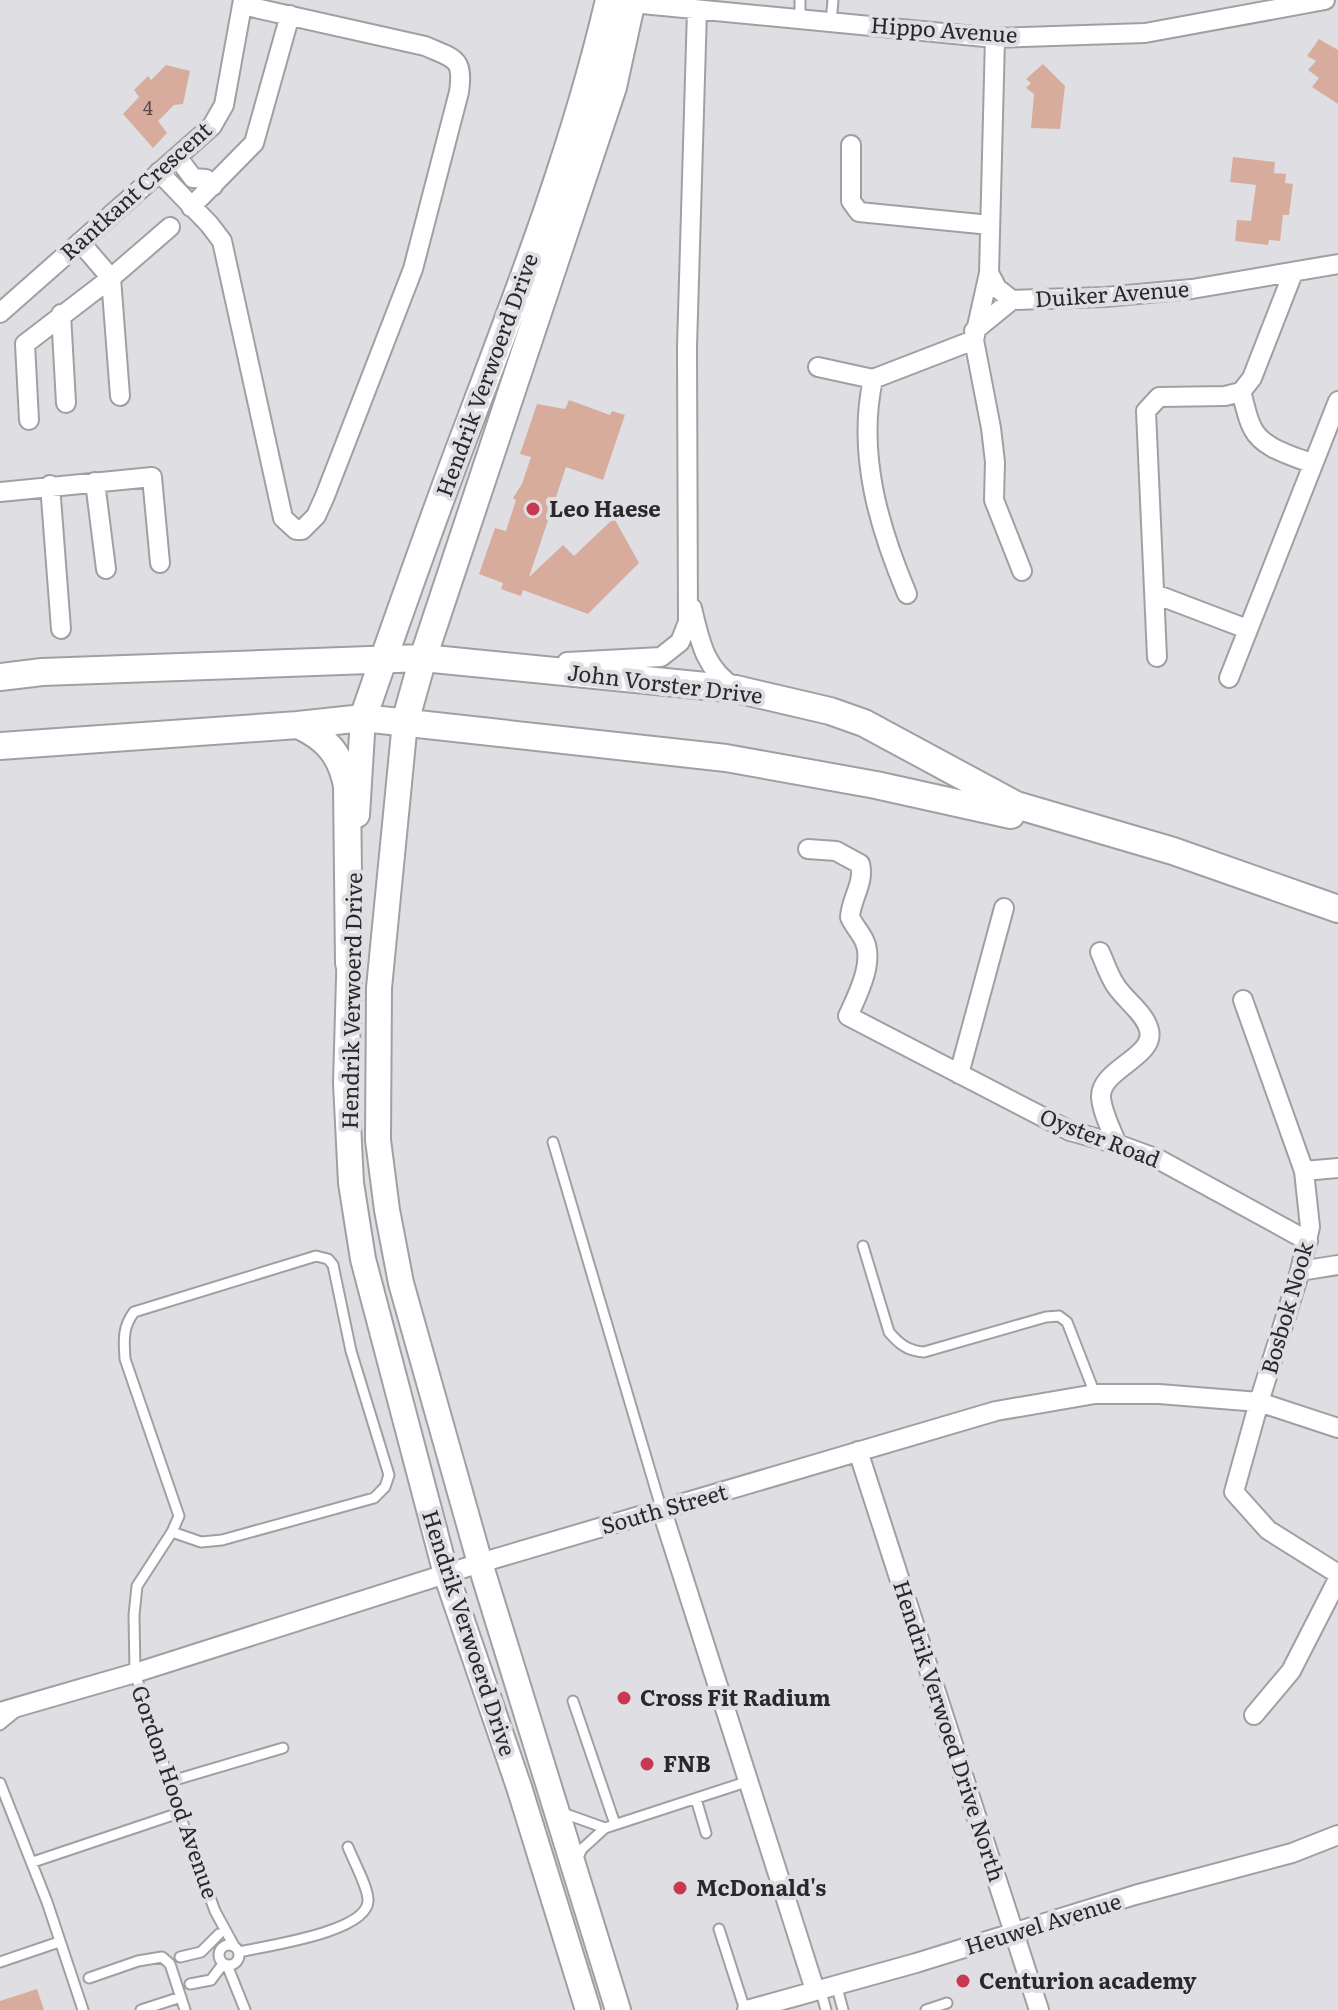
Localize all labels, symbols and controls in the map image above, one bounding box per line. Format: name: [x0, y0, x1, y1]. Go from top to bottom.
street label: Hippo Avenue: [870, 7, 1019, 50]
house number: 4: [143, 94, 153, 121]
street label: Rantkant Crescent: [52, 113, 218, 267]
street label: Hendrik Verwoerd Drive: [426, 248, 545, 501]
street label: Duiker Avenue: [1034, 271, 1190, 314]
place label: Leo Haese: [549, 491, 661, 524]
marker: Leo Haese: [524, 500, 542, 518]
street label: John Vorster Drive: [566, 654, 765, 711]
street label: Hendrik Verwoerd Drive: [332, 872, 369, 1130]
street label: Oyster Road: [1036, 1099, 1166, 1175]
street label: Bosbok Nook: [1251, 1237, 1320, 1378]
street label: South Street: [597, 1474, 731, 1541]
street label: Hendrik Verwoerd Drive: [415, 1505, 526, 1760]
street label: Hendrik Verwoed Drive North: [886, 1576, 1015, 1886]
place label: Cross Fit Radium: [640, 1680, 831, 1713]
street label: Gordon Hood Avenue: [124, 1681, 228, 1902]
marker: Cross Fit Radium: [615, 1689, 633, 1707]
place label: FNB: [663, 1746, 711, 1779]
marker: FNB: [638, 1755, 656, 1773]
place label: McDonald's: [696, 1870, 826, 1903]
marker: McDonald's: [671, 1879, 689, 1897]
street label: Heuwel Avenue: [960, 1883, 1125, 1962]
place label: Centurion academy: [979, 1963, 1197, 1996]
marker: Centurion academy: [954, 1972, 972, 1990]

